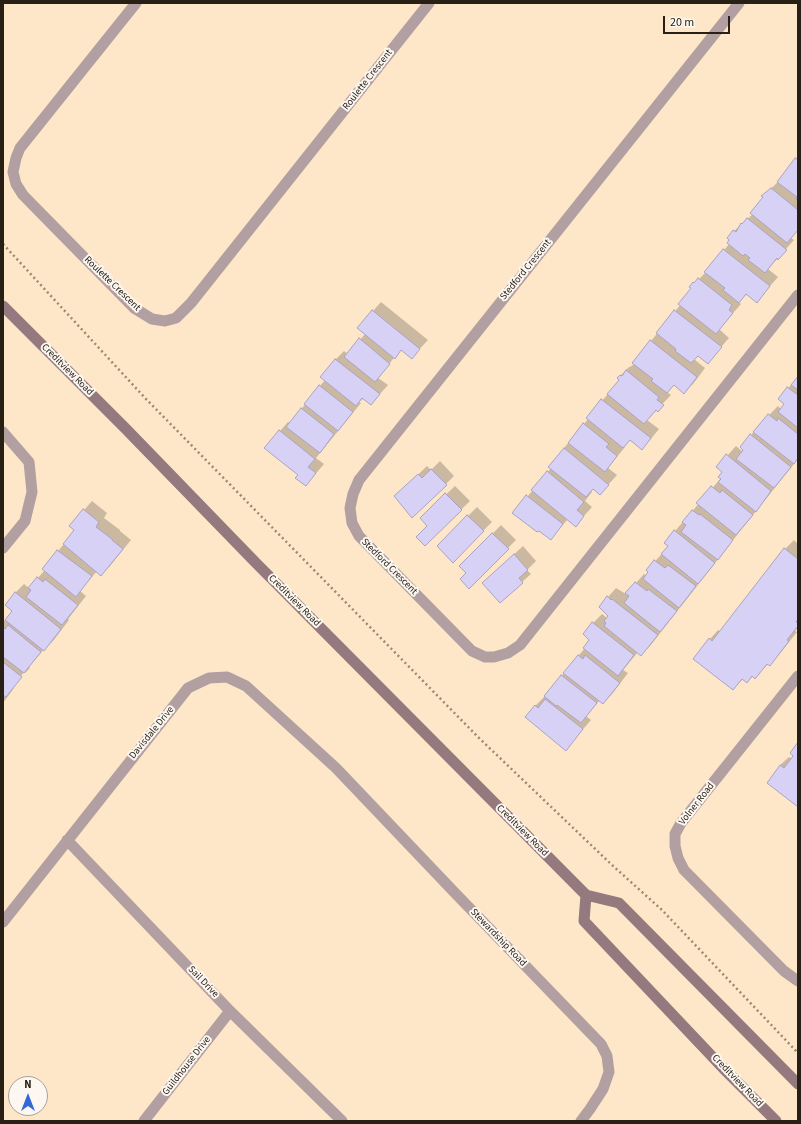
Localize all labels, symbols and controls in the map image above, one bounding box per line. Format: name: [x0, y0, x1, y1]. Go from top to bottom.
scale bar: [665, 8, 732, 34]
text: 20 m: [670, 14, 694, 31]
street label: Roulette Crescent: [341, 47, 395, 113]
street label: Stedford Crescent: [498, 237, 554, 303]
street label: Roulette Crescent: [81, 254, 143, 314]
street label: Creditview Road: [39, 342, 95, 398]
street label: Stedford Crescent: [358, 536, 420, 598]
street label: Creditview Road: [266, 573, 322, 629]
street label: Davisdale Drive: [127, 704, 177, 762]
street label: Volner Road: [677, 780, 717, 828]
street label: Creditview Road: [494, 803, 550, 859]
street label: Stewardship Road: [467, 907, 529, 969]
street label: Sail Drive: [185, 964, 221, 1000]
street label: Guildhouse Drive: [160, 1034, 214, 1098]
street label: Creditview Road: [709, 1052, 765, 1110]
north arrow: [8, 1076, 48, 1116]
text: N: [24, 1077, 32, 1092]

